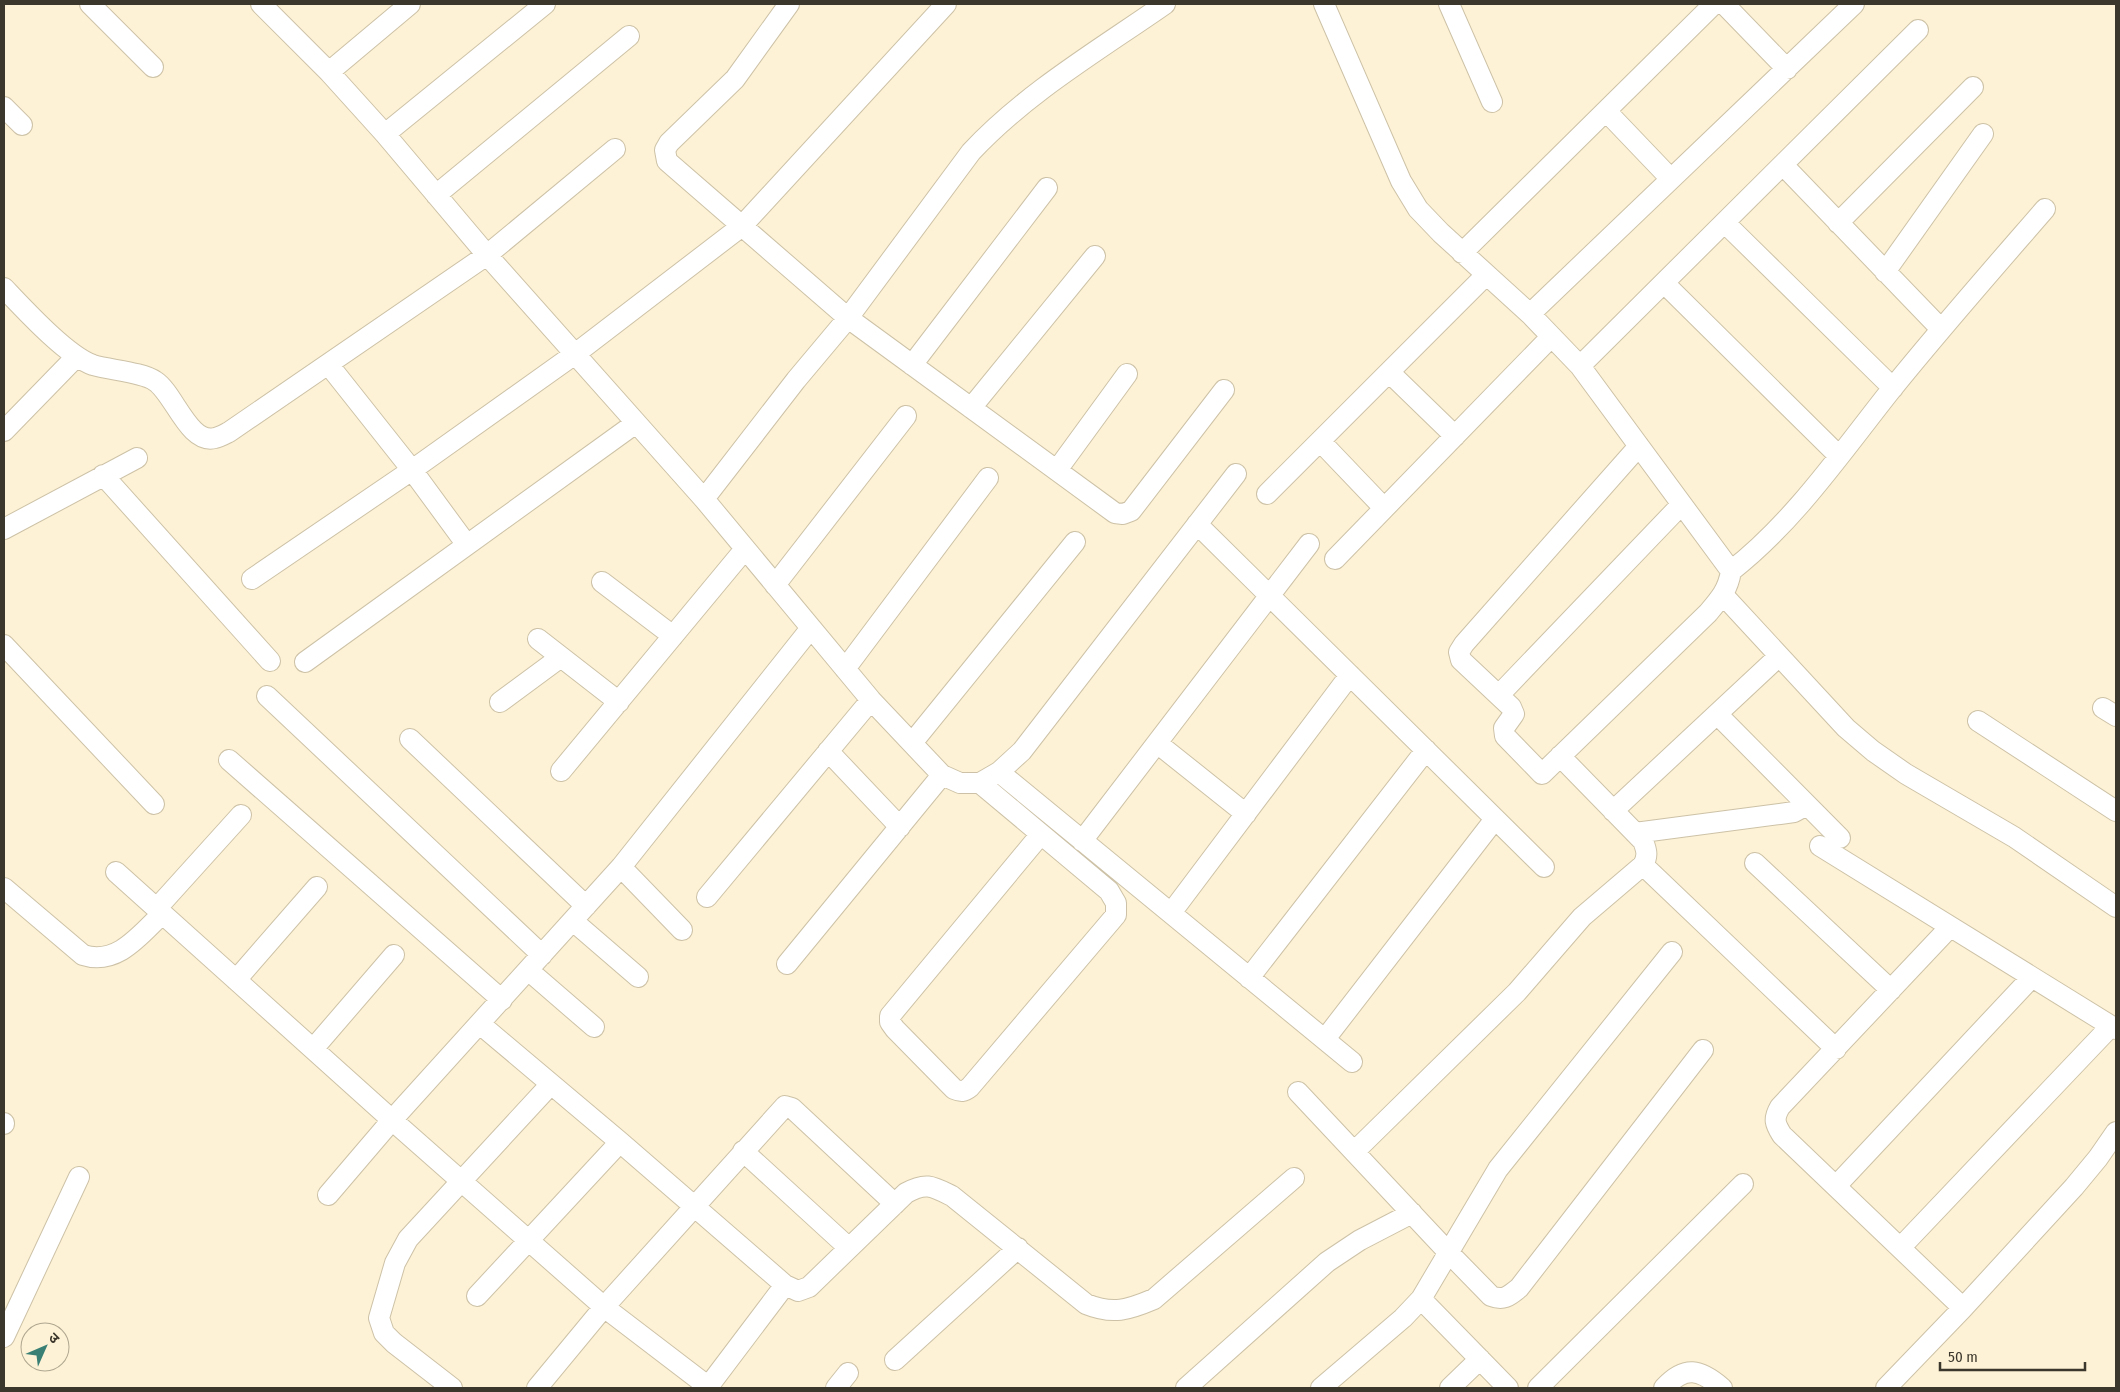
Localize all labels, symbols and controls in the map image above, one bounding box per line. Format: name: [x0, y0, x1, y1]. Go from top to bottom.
north arrow: [20, 1322, 70, 1372]
text: उ: [45, 1329, 63, 1348]
scale bar: [1940, 1340, 2085, 1372]
text: 50 m: [1948, 1348, 1978, 1366]

